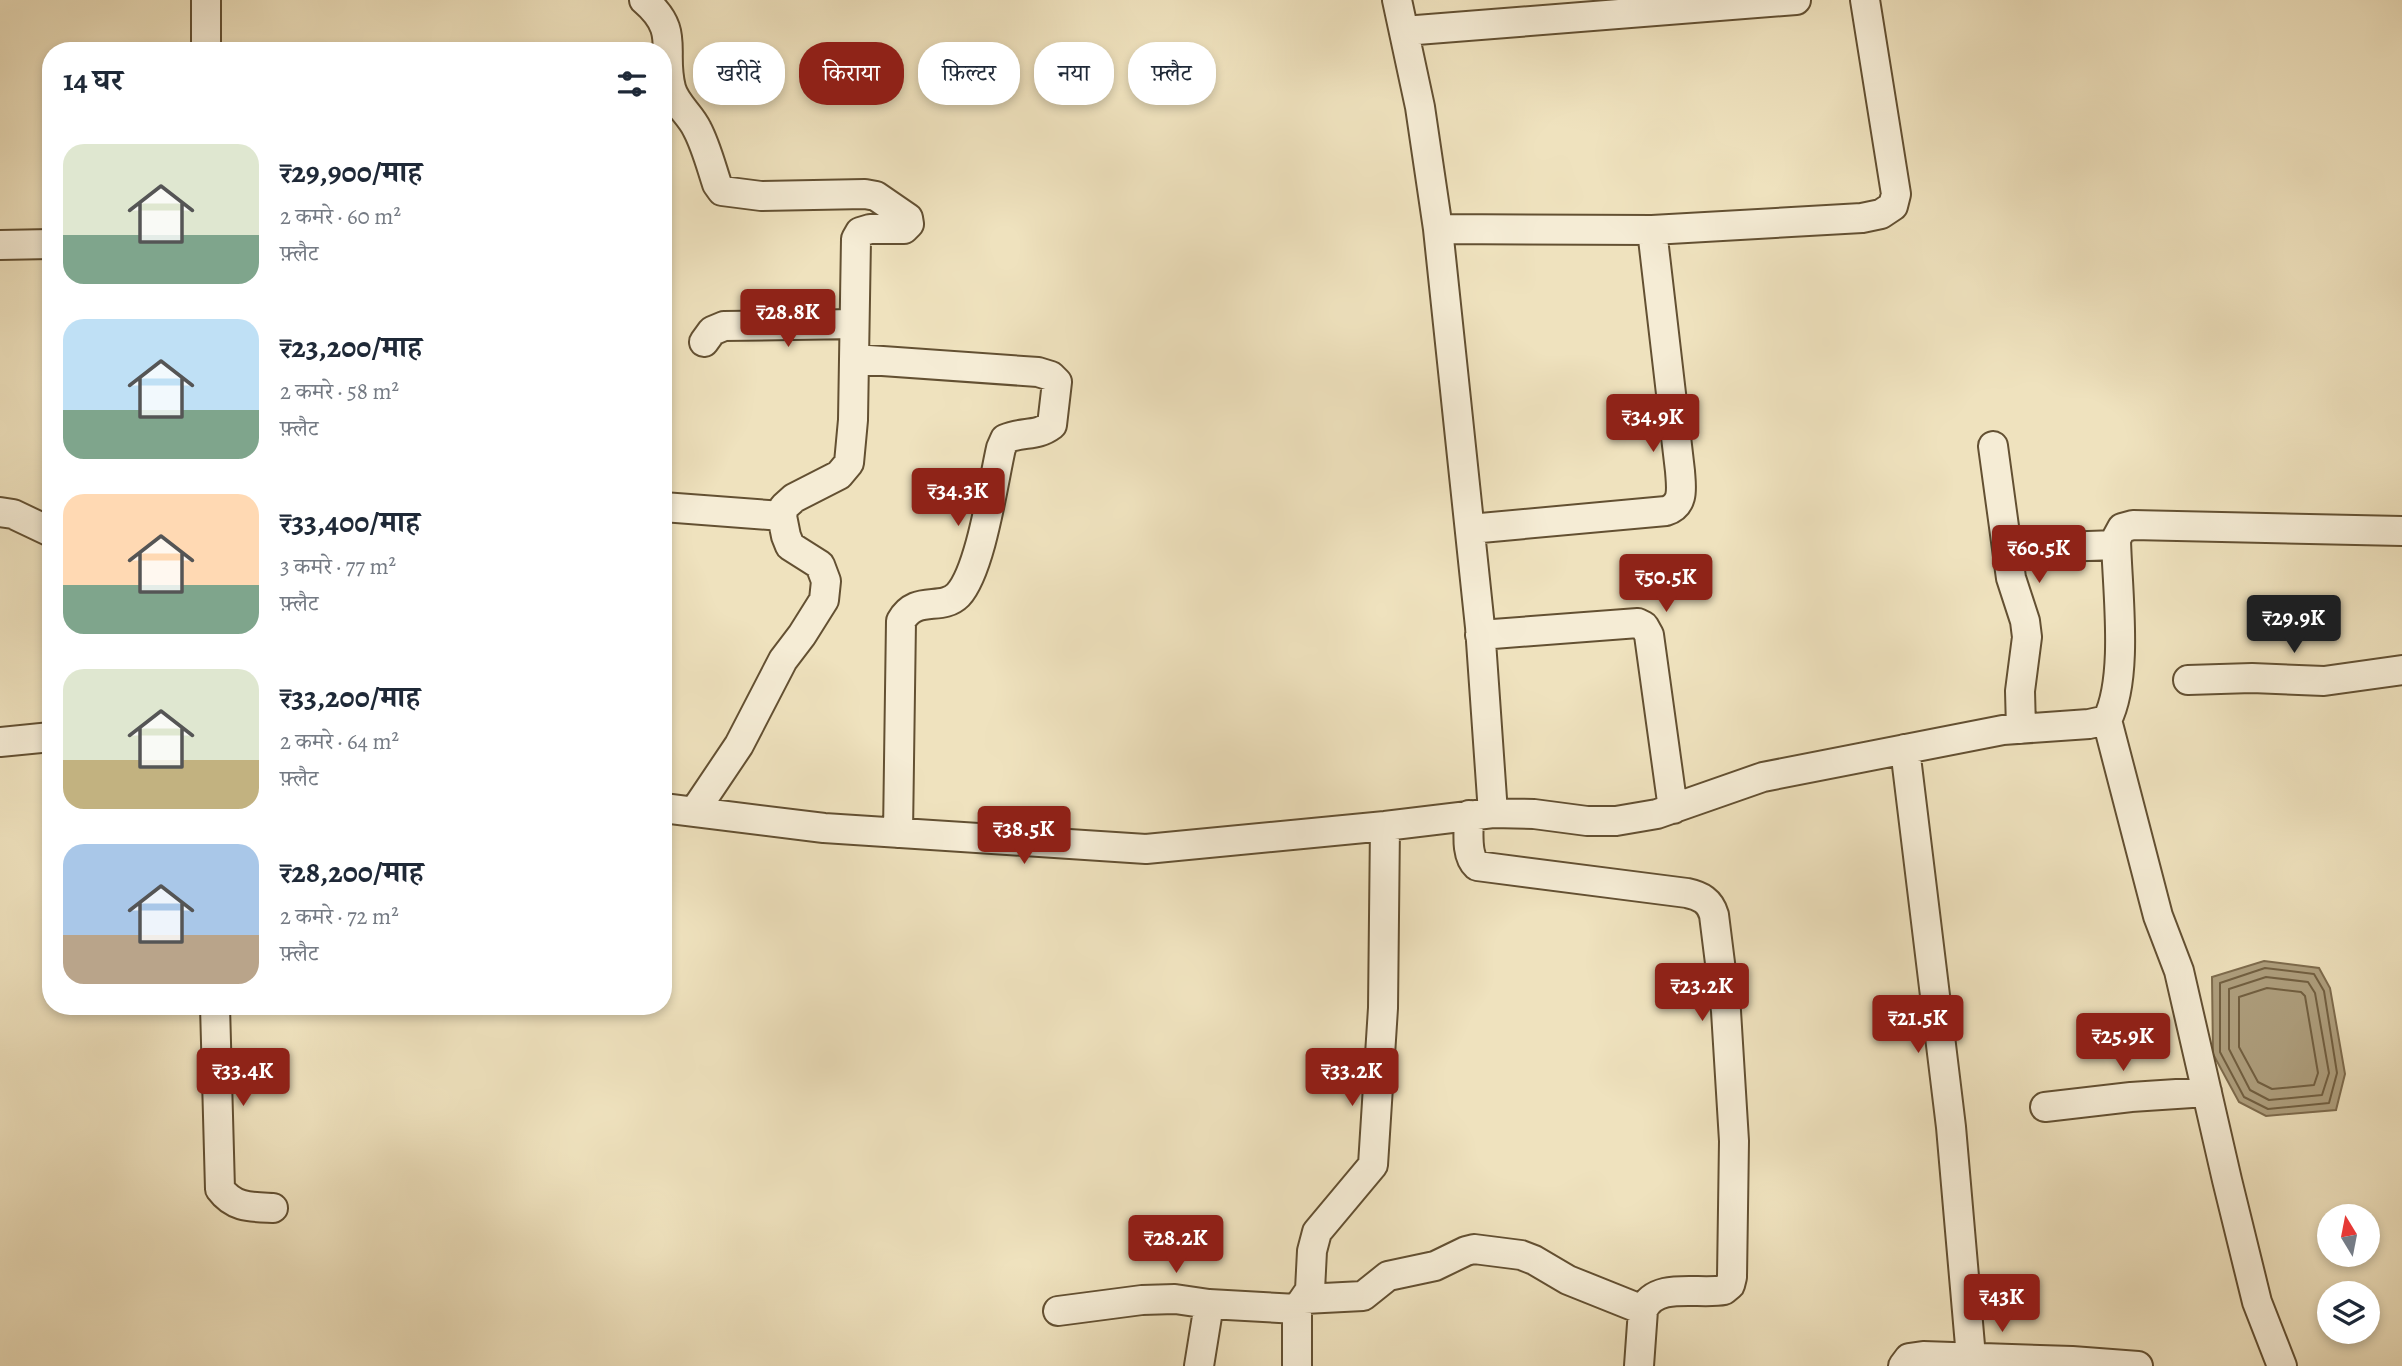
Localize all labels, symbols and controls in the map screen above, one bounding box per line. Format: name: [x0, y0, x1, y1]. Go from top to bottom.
chip: खरीदें: [693, 42, 785, 105]
chip: किराया: [799, 42, 904, 105]
chip: फ़िल्टर: [918, 42, 1020, 105]
chip: नया: [1034, 42, 1114, 105]
chip: फ़्लैट: [1128, 42, 1216, 105]
text: 14 घर: [63, 60, 123, 100]
icon: filters: [613, 65, 651, 103]
text: ₹29,900/माह: [280, 152, 422, 192]
icon: home: [119, 172, 203, 256]
text: 2 कमरे · 60 m²: [280, 201, 401, 232]
text: फ़्लैट: [280, 238, 318, 269]
pin: ₹28.8K: [731, 290, 845, 349]
text: ₹28.8K: [756, 296, 820, 327]
text: ₹23,200/माह: [280, 327, 422, 367]
icon: home: [119, 347, 203, 431]
text: 2 कमरे · 58 m²: [280, 376, 399, 407]
pin: ₹34.9K: [1596, 394, 1710, 454]
text: ₹34.9K: [1622, 401, 1684, 432]
text: फ़्लैट: [280, 413, 318, 444]
pin: ₹34.3K: [901, 468, 1015, 528]
text: ₹34.3K: [928, 475, 988, 506]
text: ₹33,400/माह: [280, 502, 420, 542]
icon: home: [119, 522, 203, 606]
pin: ₹60.5K: [1982, 526, 2096, 585]
text: ₹60.5K: [2008, 532, 2070, 563]
text: 3 कमरे · 77 m²: [280, 551, 396, 582]
pin: ₹50.5K: [1609, 554, 1723, 614]
text: ₹50.5K: [1635, 561, 1697, 592]
text: फ़्लैट: [280, 588, 318, 619]
pin: ₹29.9K: [2237, 596, 2351, 655]
text: ₹29.9K: [2263, 602, 2325, 633]
text: ₹33,200/माह: [280, 677, 420, 717]
icon: home: [119, 697, 203, 781]
text: 2 कमरे · 64 m²: [280, 726, 399, 757]
text: फ़्लैट: [280, 763, 318, 794]
pin: ₹38.5K: [967, 806, 1081, 866]
text: ₹38.5K: [994, 813, 1054, 844]
text: ₹28,200/माह: [280, 852, 423, 892]
icon: home: [119, 872, 203, 956]
text: 2 कमरे · 72 m²: [280, 901, 399, 932]
text: फ़्लैट: [280, 938, 318, 969]
pin: ₹23.2K: [1645, 964, 1759, 1023]
text: ₹23.2K: [1671, 970, 1733, 1001]
pin: ₹21.5K: [1861, 996, 1975, 1055]
text: ₹21.5K: [1888, 1002, 1948, 1033]
pin: ₹25.9K: [2066, 1014, 2180, 1073]
text: ₹25.9K: [2092, 1020, 2154, 1051]
pin: ₹33.4K: [186, 1048, 300, 1108]
pin: ₹33.2K: [1295, 1048, 1409, 1108]
text: ₹33.4K: [213, 1055, 273, 1086]
text: ₹33.2K: [1322, 1055, 1382, 1086]
north arrow: [2317, 1204, 2380, 1267]
map controls: [2317, 1204, 2380, 1344]
pin: ₹28.2K: [1119, 1216, 1233, 1275]
text: ₹28.2K: [1144, 1222, 1208, 1253]
pin: ₹43K: [1961, 1274, 2043, 1334]
text: ₹43K: [1980, 1281, 2024, 1312]
button: layers: [2317, 1281, 2380, 1344]

